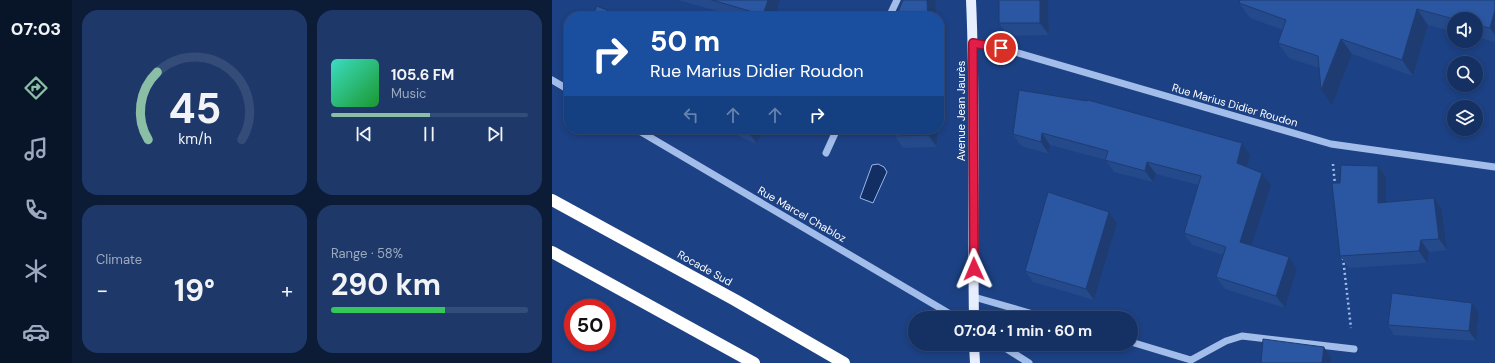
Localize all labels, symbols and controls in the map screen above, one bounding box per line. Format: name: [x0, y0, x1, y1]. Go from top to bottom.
map controls: [1447, 12, 1483, 136]
button: sound: [1447, 12, 1483, 48]
text: 07:03: [11, 17, 61, 41]
text: 50 m: [650, 23, 720, 60]
icon: right: [584, 28, 636, 80]
pin: [984, 31, 1018, 65]
icon: arrive: [990, 37, 1012, 59]
button: search: [1447, 56, 1483, 92]
text: Rue Marius Didier Roudon: [650, 59, 863, 83]
street label: Avenue Jean Jaurès: [954, 61, 968, 161]
text: 105.6 FM: [391, 65, 454, 85]
icon: directions: [22, 74, 50, 102]
street label: Rue Marius Didier Roudon: [1170, 80, 1300, 130]
text: 45: [168, 82, 221, 136]
text: Music: [391, 85, 426, 102]
button: layers: [1447, 100, 1483, 136]
icon: left: [680, 104, 702, 126]
icon: ahead: [722, 104, 744, 126]
icon: ahead: [764, 104, 786, 126]
icon: right: [806, 104, 828, 126]
icon: previous: [353, 123, 375, 145]
icon: pause: [418, 123, 440, 145]
icon: next: [484, 123, 506, 145]
text: km/h: [178, 130, 211, 148]
icon: music: [22, 135, 50, 163]
street label: Rue Marcel Chabloz: [755, 183, 849, 245]
icon: phone: [22, 196, 50, 224]
text: Range · 58%: [331, 245, 403, 262]
street label: Rocade Sud: [675, 247, 735, 289]
position arrow: [953, 248, 995, 290]
text: Climate: [96, 251, 142, 268]
icon: climate: [22, 257, 50, 285]
text: 290 km: [331, 265, 441, 304]
text: 19°: [174, 271, 215, 310]
text: −: [96, 276, 108, 305]
text: +: [281, 276, 293, 305]
speed limit sign: 50: [564, 299, 616, 351]
icon: car: [22, 318, 50, 346]
text: 07:04 · 1 min · 60 m: [954, 321, 1092, 341]

